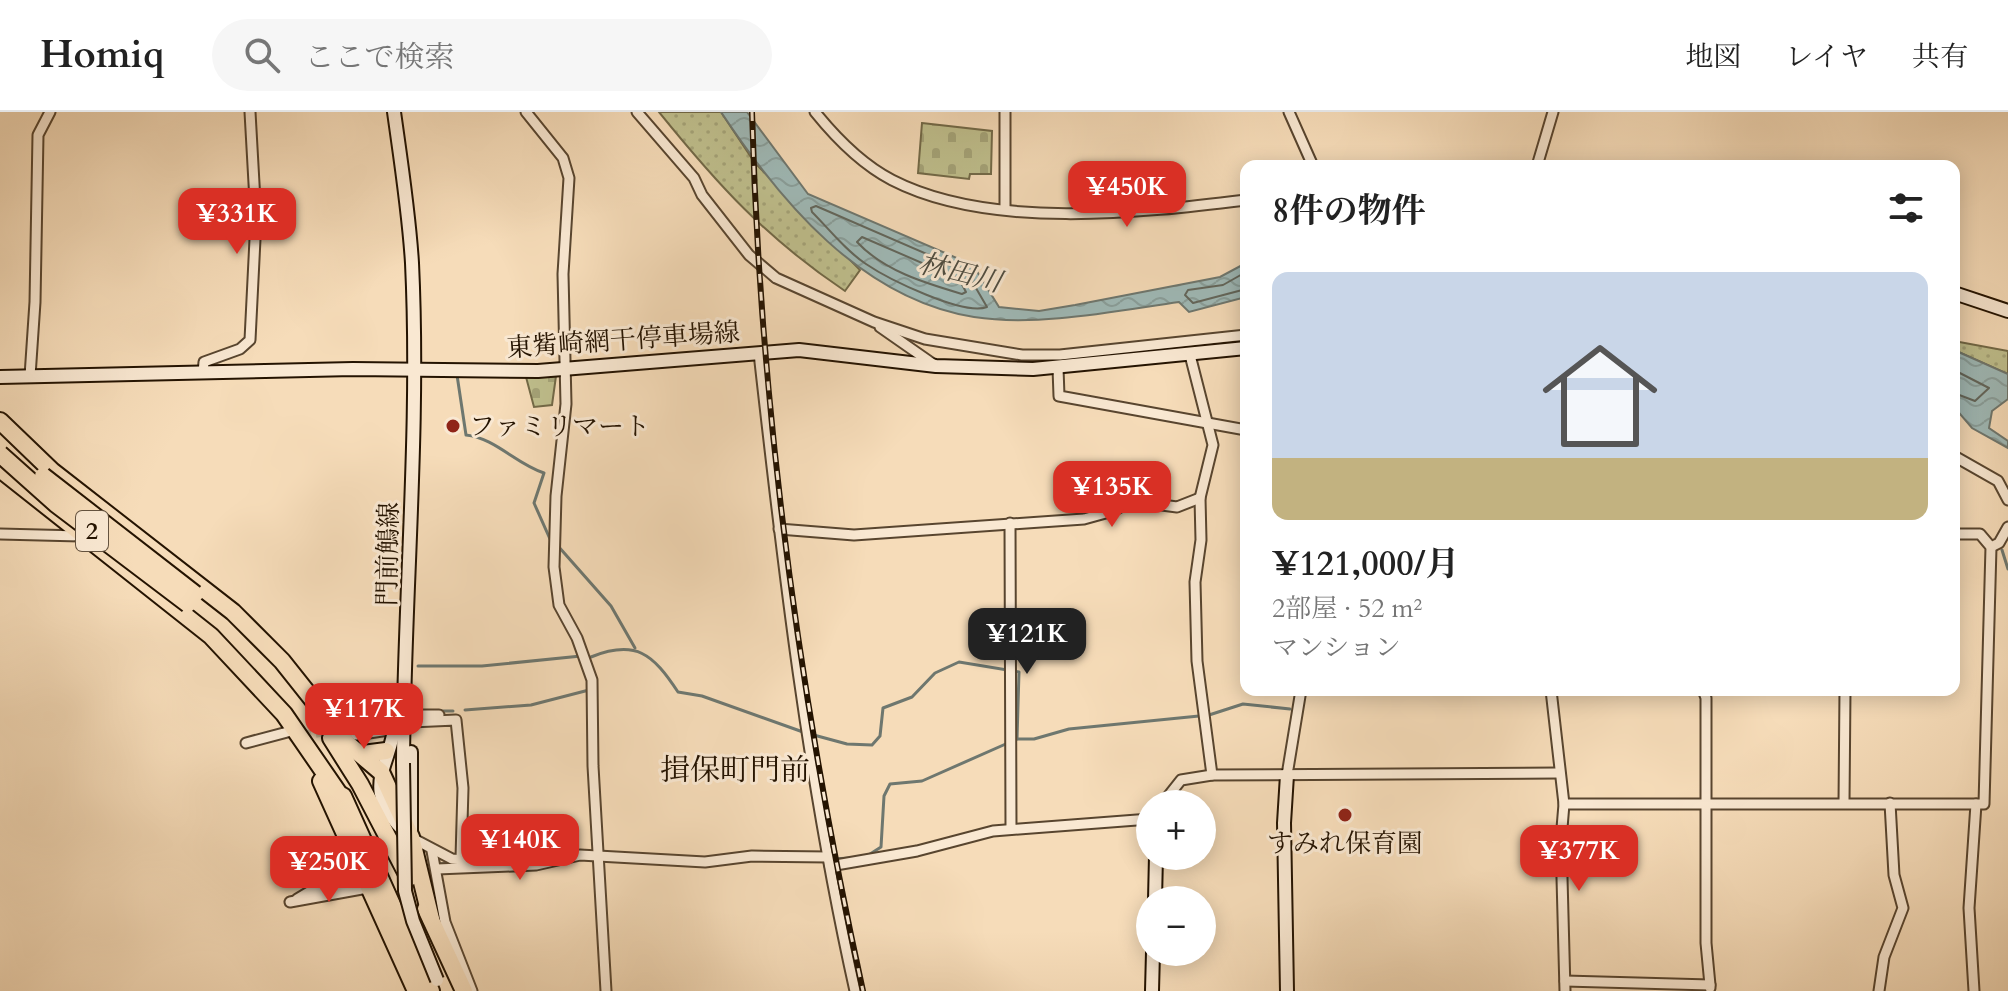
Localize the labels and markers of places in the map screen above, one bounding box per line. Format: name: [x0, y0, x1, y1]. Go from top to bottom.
pin: ¥450K: [1071, 161, 1183, 229]
pin: ¥331K: [181, 188, 293, 256]
place label: ファミリマート: [469, 409, 650, 444]
marker: ファミリマート: [444, 417, 462, 435]
pin: ¥135K: [1056, 461, 1168, 529]
pin: ¥121K: [971, 608, 1083, 676]
pin: ¥117K: [308, 683, 420, 751]
marker: すみれ保育園: [1336, 806, 1354, 824]
pin: ¥140K: [464, 814, 576, 882]
pin: ¥377K: [1523, 825, 1635, 893]
place label: すみれ保育園: [1267, 826, 1423, 861]
pin: ¥250K: [273, 836, 385, 904]

